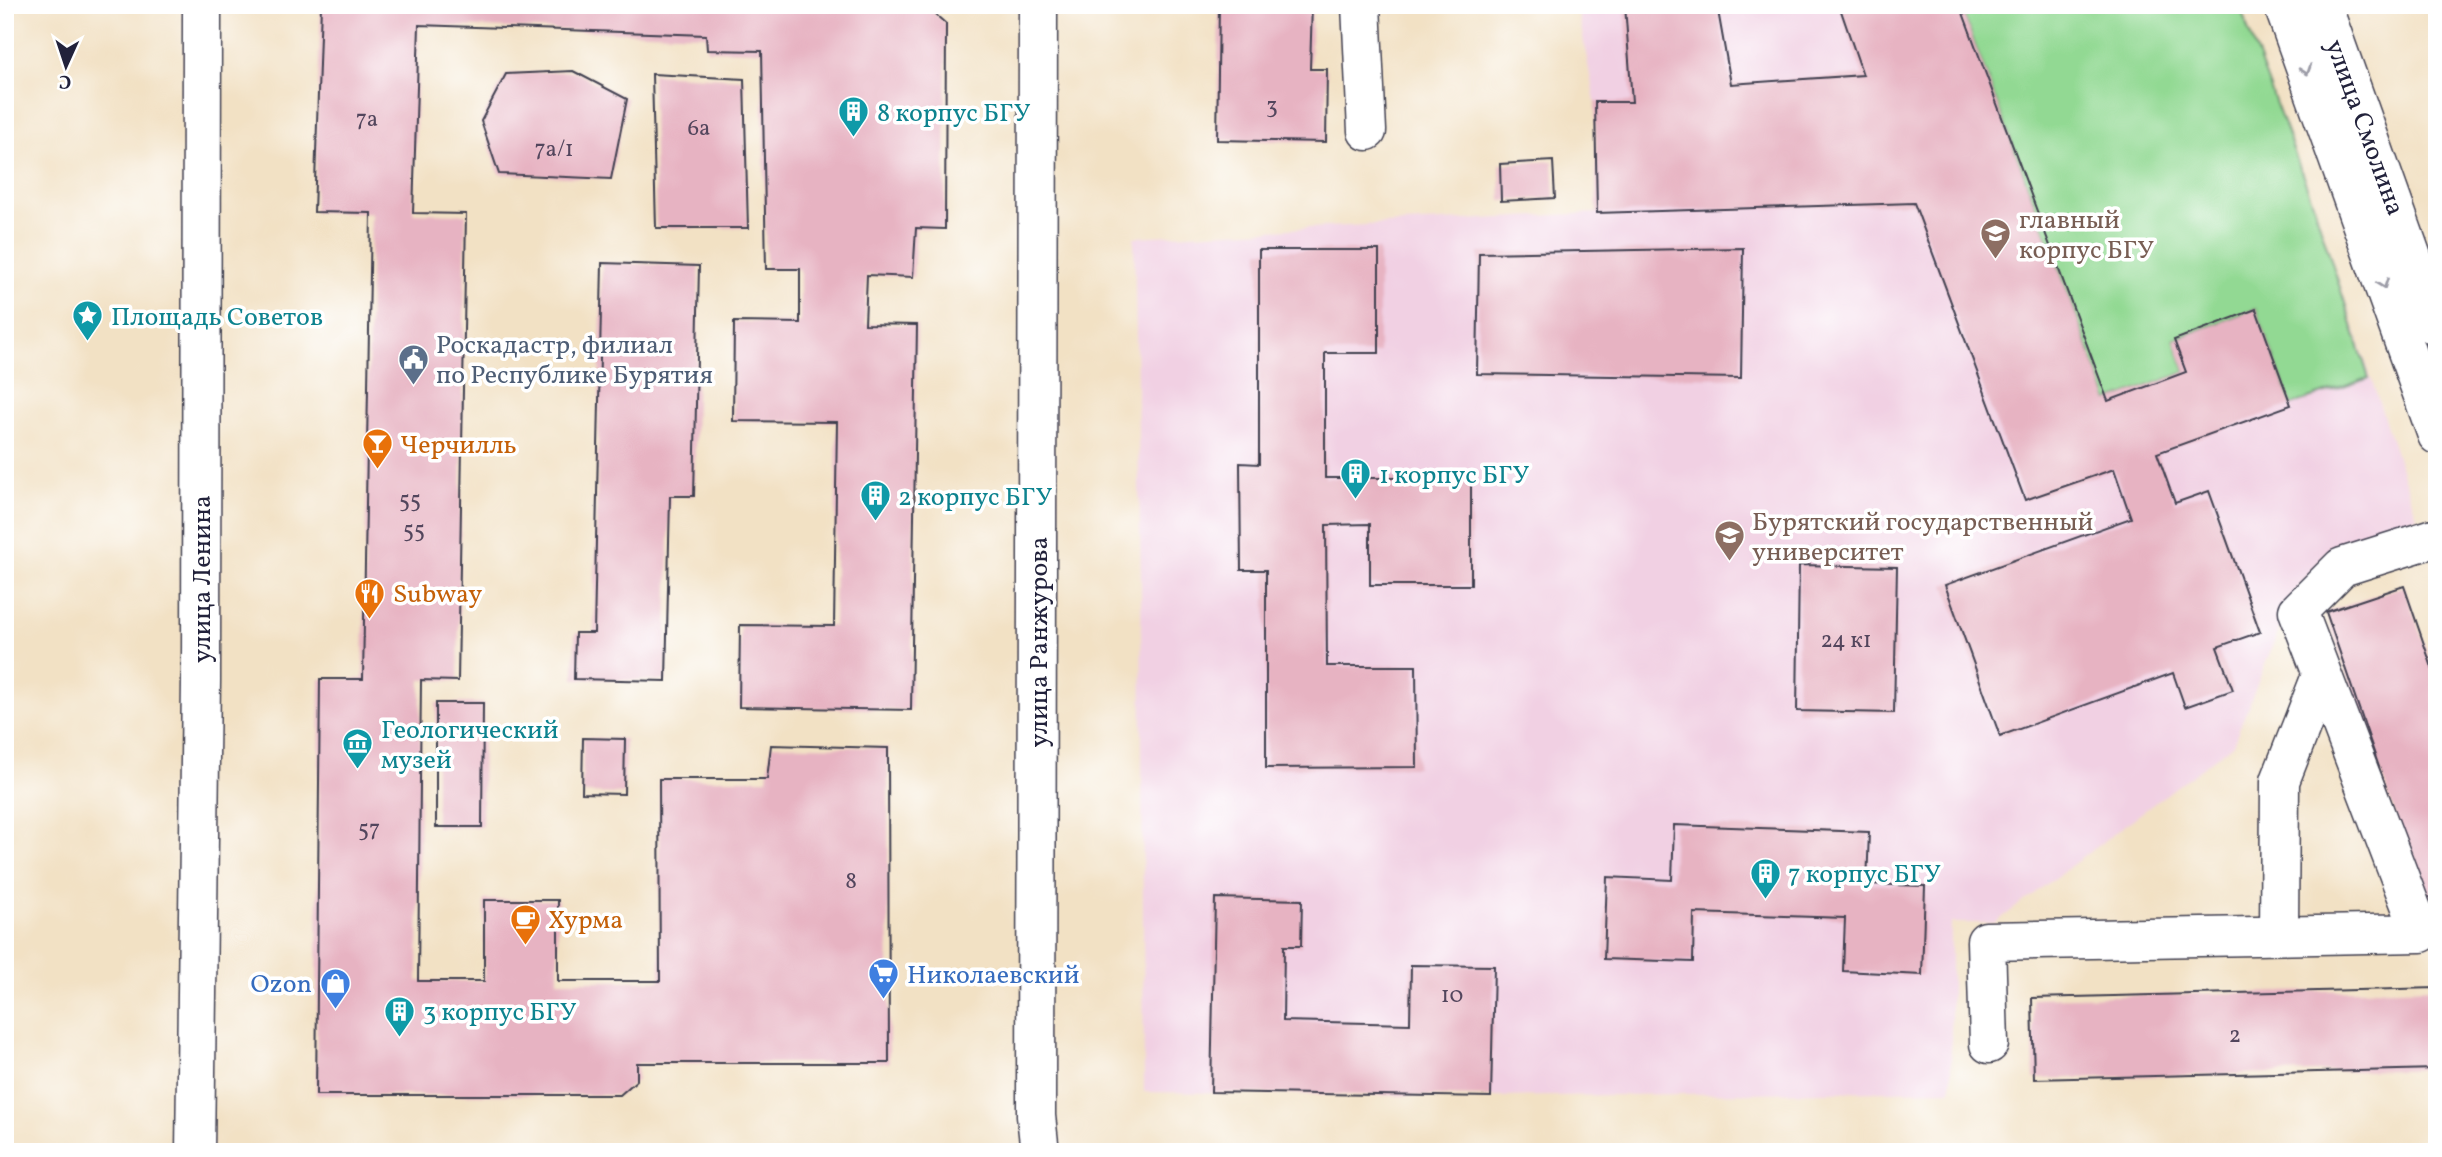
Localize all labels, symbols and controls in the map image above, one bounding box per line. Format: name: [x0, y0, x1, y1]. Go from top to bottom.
north arrow: [32, 32, 102, 102]
street label: улица Смолина: [2316, 35, 2413, 221]
one-way arrow: [2298, 63, 2312, 75]
text: С: [58, 68, 72, 94]
house number: 3: [1266, 91, 1278, 123]
building icon: 8 корпус БГУ: [837, 95, 871, 139]
place label: 8 корпус БГУ: [877, 96, 1031, 132]
house number: 7а: [356, 104, 378, 136]
house number: 6а: [687, 113, 711, 145]
house number: 7а/1: [534, 134, 574, 166]
place label: главный корпус БГУ: [2019, 203, 2154, 269]
school or university icon: главный корпус БГУ: [1979, 217, 2013, 261]
one-way arrow: [2374, 277, 2388, 289]
place icon: Площадь Советов: [71, 299, 105, 343]
place label: Площадь Советов: [111, 300, 323, 336]
place label: Роскадастр, филиал по Республике Бурятия: [436, 328, 713, 394]
public building icon: Роскадастр, филиал по Республике Бурятия: [396, 342, 430, 386]
bar icon: Черчилль: [360, 427, 394, 471]
place label: Черчилль: [400, 428, 517, 464]
building icon: 1 корпус БГУ: [1339, 457, 1373, 501]
place label: 1 корпус БГУ: [1379, 458, 1530, 494]
building icon: 2 корпус БГУ: [858, 479, 892, 523]
place label: 2 корпус БГУ: [898, 480, 1052, 516]
house number: 55: [399, 485, 421, 517]
street label: улица Ленина: [185, 495, 221, 663]
place label: Бурятский государственный университет: [1752, 505, 2093, 571]
house number: 55: [403, 515, 425, 547]
school or university icon: Бурятский государственный университет: [1712, 519, 1746, 563]
street label: улица Ранжурова: [1022, 537, 1058, 747]
restaurant icon: Subway: [353, 576, 387, 620]
place label: Subway: [393, 577, 482, 613]
house number: 24 к1: [1820, 625, 1872, 657]
place label: Геологический музей: [381, 713, 559, 779]
museum icon: Геологический музей: [341, 727, 375, 771]
house number: 57: [358, 814, 380, 846]
building icon: 7 корпус БГУ: [1748, 856, 1782, 900]
place label: 7 корпус БГУ: [1788, 857, 1941, 893]
house number: 8: [845, 866, 857, 898]
cafe icon: Хурма: [508, 902, 542, 946]
place label: Хурма: [548, 903, 623, 939]
supermarket icon: Николаевский: [867, 957, 901, 1001]
place label: Николаевский: [907, 958, 1080, 994]
shop icon: Ozon: [318, 966, 352, 1010]
place label: Ozon: [251, 967, 312, 1003]
house number: 10: [1441, 980, 1463, 1012]
building icon: 3 корпус БГУ: [383, 994, 417, 1038]
place label: 3 корпус БГУ: [423, 995, 577, 1031]
house number: 2: [2229, 1020, 2241, 1052]

